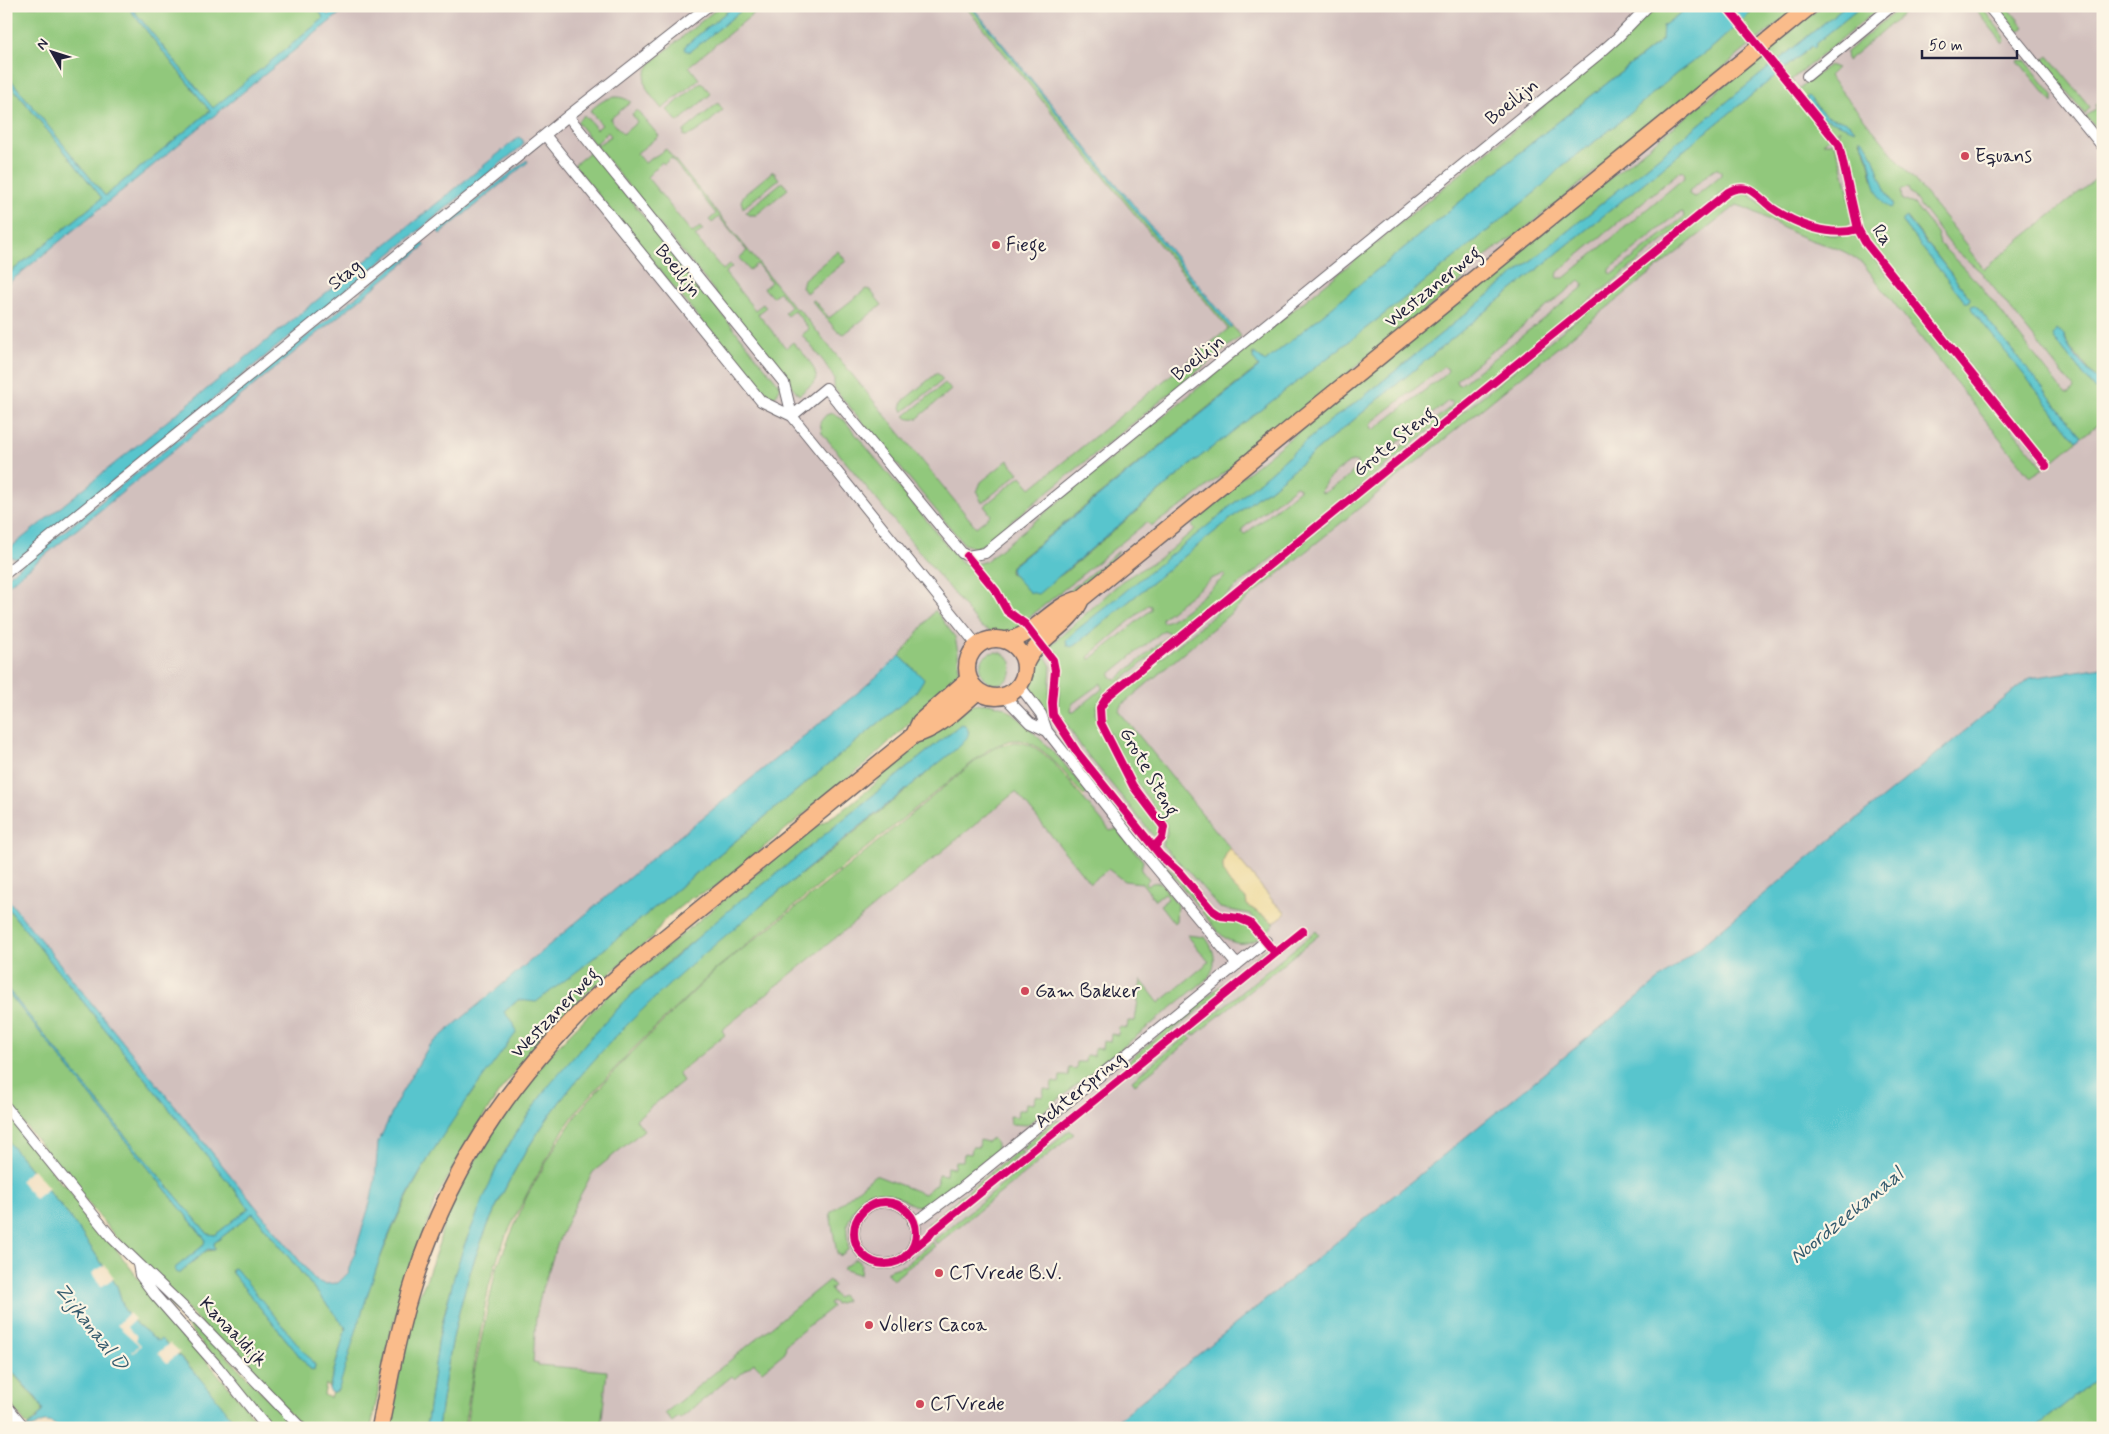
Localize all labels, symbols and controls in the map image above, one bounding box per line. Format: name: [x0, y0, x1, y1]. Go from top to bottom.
north arrow: [28, 28, 78, 78]
scale bar: [1922, 28, 2016, 60]
text: N: [33, 35, 53, 54]
text: 50 m: [1929, 36, 1963, 56]
street label: Boeilijn: [1480, 73, 1544, 131]
place label: Equans: [1975, 144, 2032, 169]
marker: Equans: [1959, 150, 1971, 162]
street label: Ra: [1866, 219, 1898, 251]
place label: Fiege: [1006, 233, 1047, 261]
street label: Boeilijn: [649, 239, 707, 303]
marker: Fiege: [990, 239, 1002, 251]
street label: Westzanerweg: [1380, 240, 1488, 336]
street label: Stag: [323, 254, 368, 298]
street label: Boeilijn: [1166, 329, 1230, 387]
street label: Grote Steng: [1348, 401, 1442, 485]
street label: Grote Steng: [1111, 723, 1184, 822]
street label: Westzanerweg: [505, 962, 607, 1066]
place label: Gam Bakker: [1035, 979, 1140, 1004]
marker: Gam Bakker: [1019, 985, 1031, 997]
street label: Achterspring: [1030, 1046, 1131, 1135]
water label: Noordzeekanaal: [1784, 1161, 1910, 1270]
place label: CTVrede B.V.: [949, 1261, 1062, 1286]
marker: CTVrede B.V.: [933, 1267, 945, 1279]
water label: Zijkanaal D: [48, 1278, 135, 1378]
street label: Kanaaldijk: [193, 1292, 272, 1373]
place label: Vollers Cacoa: [879, 1313, 987, 1338]
marker: Vollers Cacoa: [863, 1319, 875, 1331]
place label: CTVrede: [930, 1392, 1005, 1417]
marker: CTVrede: [914, 1398, 926, 1410]

